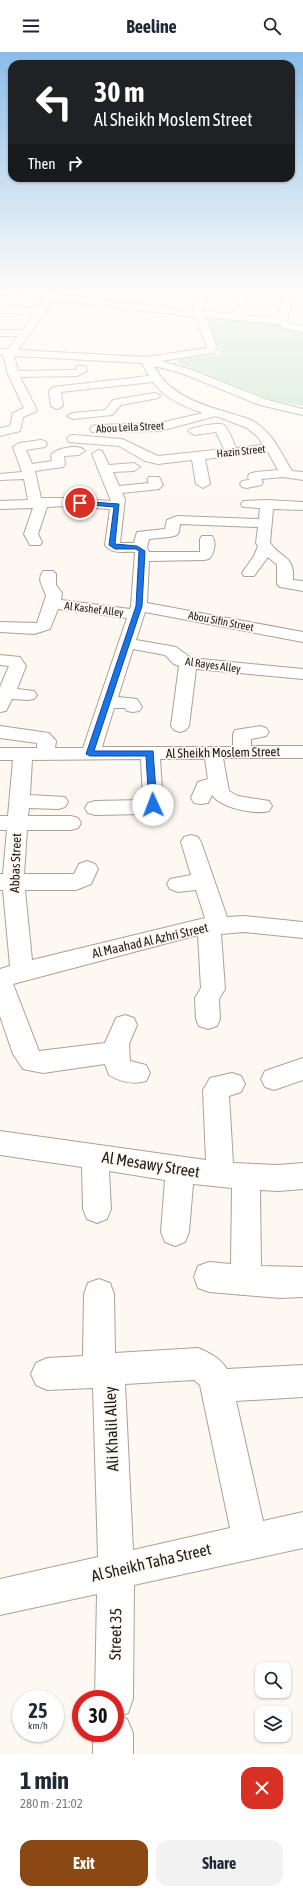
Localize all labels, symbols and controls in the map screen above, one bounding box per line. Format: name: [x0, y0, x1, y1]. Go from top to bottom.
icon: menu: [20, 15, 42, 37]
icon: search: [261, 15, 283, 37]
text: Beeline: [126, 16, 177, 37]
icon: left: [28, 76, 80, 128]
text: 30 m: [94, 76, 144, 108]
text: Al Sheikh Moslem Street: [94, 109, 252, 130]
icon: right: [64, 152, 86, 174]
text: Then: [28, 155, 56, 172]
street label: Abou Leila Street: [96, 419, 164, 435]
street label: Hazin Street: [216, 442, 266, 460]
pin: [63, 486, 97, 520]
icon: arrive: [69, 492, 91, 514]
street label: Al Kashef Alley: [64, 599, 125, 619]
street label: Abou Sifin Street: [187, 609, 255, 633]
street label: Al Rayes Alley: [185, 655, 242, 675]
street label: Al Sheikh Moslem Street: [166, 744, 281, 761]
position arrow: [132, 784, 174, 826]
street label: Abbas Street: [7, 833, 24, 893]
street label: Al Maahad Al Azhri Street: [91, 920, 210, 961]
street label: Al Mesawy Street: [101, 1147, 202, 1182]
street label: Ali Khalil Alley: [101, 1386, 122, 1472]
street label: Al Sheikh Taha Street: [89, 1539, 213, 1585]
street label: Street 35: [106, 1608, 124, 1660]
map controls: [255, 1662, 291, 1742]
button: search: [255, 1662, 291, 1698]
speed limit sign: 30: [72, 1690, 124, 1742]
text: 25: [29, 1699, 47, 1722]
button: layers: [255, 1706, 291, 1742]
text: km/h: [28, 1720, 48, 1731]
text: 1 min: [20, 1767, 69, 1794]
button: close: [241, 1767, 283, 1809]
text: 280 m · 21:02: [20, 1796, 83, 1811]
button: Exit: [20, 1840, 148, 1886]
button: Share: [156, 1840, 283, 1886]

